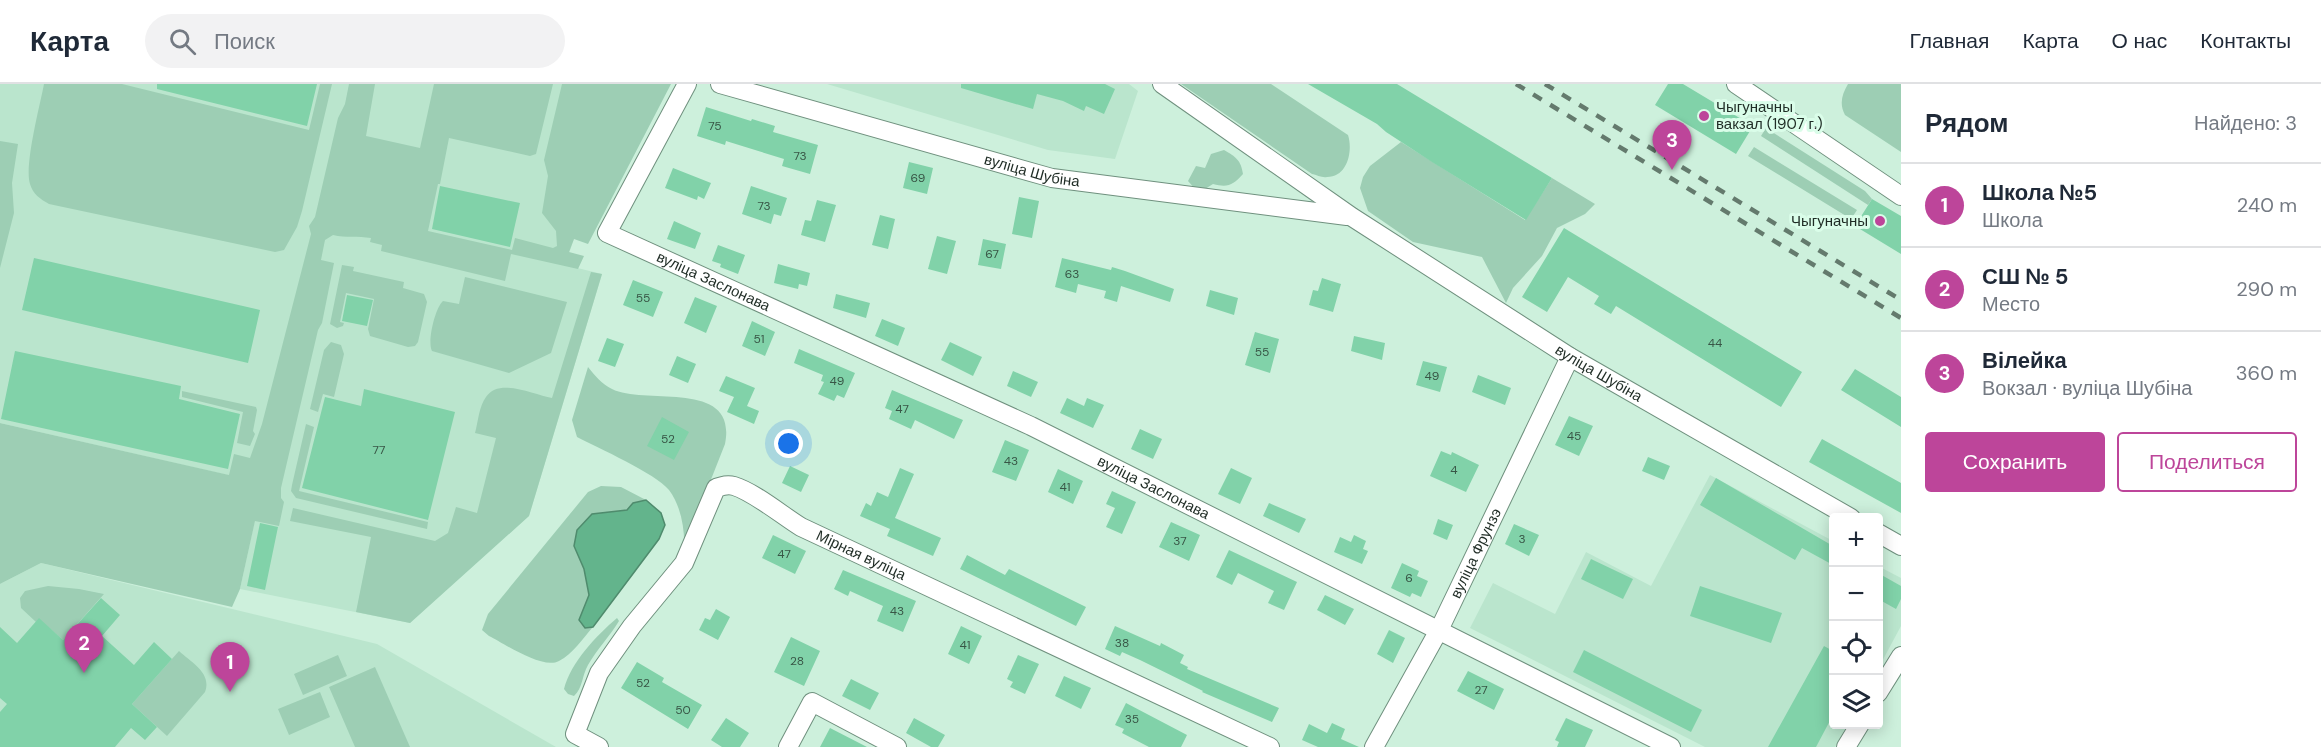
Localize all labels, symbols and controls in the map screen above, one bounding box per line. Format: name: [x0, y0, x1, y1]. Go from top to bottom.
search box: [145, 14, 565, 68]
text: Карта: [30, 23, 109, 60]
icon: search: [166, 25, 199, 58]
text: Поиск: [214, 27, 275, 56]
text: Главная: [1909, 27, 1989, 55]
text: Карта: [2022, 27, 2079, 55]
text: О нас: [2112, 27, 2167, 55]
text: Контакты: [2200, 27, 2291, 55]
place label: Чыгуначны вакзал (1907 г.): [1716, 97, 1823, 134]
text: Рядом: [1925, 106, 2008, 140]
marker: Чыгуначны вакзал (1907 г.): [1697, 109, 1711, 123]
text: Найдено: 3: [2194, 110, 2297, 136]
house number: 75: [708, 118, 722, 134]
pin: 3: [1652, 120, 1692, 170]
house number: 73: [793, 148, 807, 164]
street label: вуліца Шубіна: [982, 149, 1082, 192]
house number: 69: [911, 170, 925, 186]
text: Школа №5: [1982, 178, 2097, 207]
text: 1: [1941, 192, 1948, 218]
text: 240 m: [2237, 192, 2297, 218]
house number: 73: [757, 198, 771, 214]
text: Школа: [1982, 207, 2043, 233]
place label: Чыгуначны: [1791, 211, 1868, 231]
marker: Чыгуначны: [1873, 214, 1887, 228]
house number: 67: [985, 246, 999, 262]
street label: вуліца Заслонава: [653, 247, 774, 316]
text: СШ № 5: [1982, 262, 2069, 291]
house number: 63: [1065, 266, 1079, 282]
text: 2: [1939, 276, 1950, 302]
text: 290 m: [2236, 276, 2297, 302]
house number: 55: [636, 290, 650, 306]
text: Место: [1982, 291, 2040, 317]
house number: 51: [753, 331, 765, 347]
house number: 44: [1708, 335, 1722, 351]
street label: вуліца Шубіна: [1551, 340, 1647, 407]
house number: 55: [1255, 344, 1269, 360]
text: Вілейка: [1982, 346, 2067, 375]
text: 3: [1938, 360, 1951, 386]
text: 360 m: [2236, 360, 2297, 386]
house number: 49: [1425, 368, 1439, 384]
house number: 49: [830, 373, 844, 389]
text: Вокзал · вуліца Шубіна: [1982, 375, 2192, 401]
house number: 47: [895, 401, 909, 417]
house number: 45: [1567, 428, 1581, 444]
your location: [774, 429, 803, 458]
house number: 52: [661, 431, 675, 447]
button: Сохранить: [1925, 432, 2105, 492]
button: Поделиться: [2117, 432, 2297, 492]
house number: 77: [373, 442, 385, 458]
street label: вуліца Заслонава: [1094, 451, 1213, 524]
house number: 43: [1004, 453, 1018, 469]
house number: 4: [1450, 462, 1458, 478]
house number: 41: [1059, 479, 1071, 495]
street label: вуліца Фрунзэ: [1446, 505, 1506, 602]
map controls: [1829, 513, 1883, 729]
button: +: [1829, 513, 1883, 567]
street label: Мірная вуліца: [813, 526, 910, 585]
house number: 3: [1518, 531, 1526, 547]
house number: 37: [1173, 533, 1187, 549]
house number: 47: [777, 546, 791, 562]
button: −: [1829, 567, 1883, 621]
house number: 6: [1405, 570, 1413, 586]
house number: 43: [890, 603, 904, 619]
button: locate: [1829, 621, 1883, 675]
pin: 2: [64, 624, 104, 673]
house number: 38: [1115, 635, 1129, 651]
house number: 41: [959, 637, 971, 653]
pin: 1: [210, 642, 250, 692]
house number: 28: [790, 653, 804, 669]
house number: 52: [636, 675, 650, 691]
button: layers: [1829, 675, 1883, 729]
house number: 27: [1474, 682, 1488, 698]
house number: 50: [675, 702, 691, 718]
house number: 35: [1125, 711, 1139, 727]

